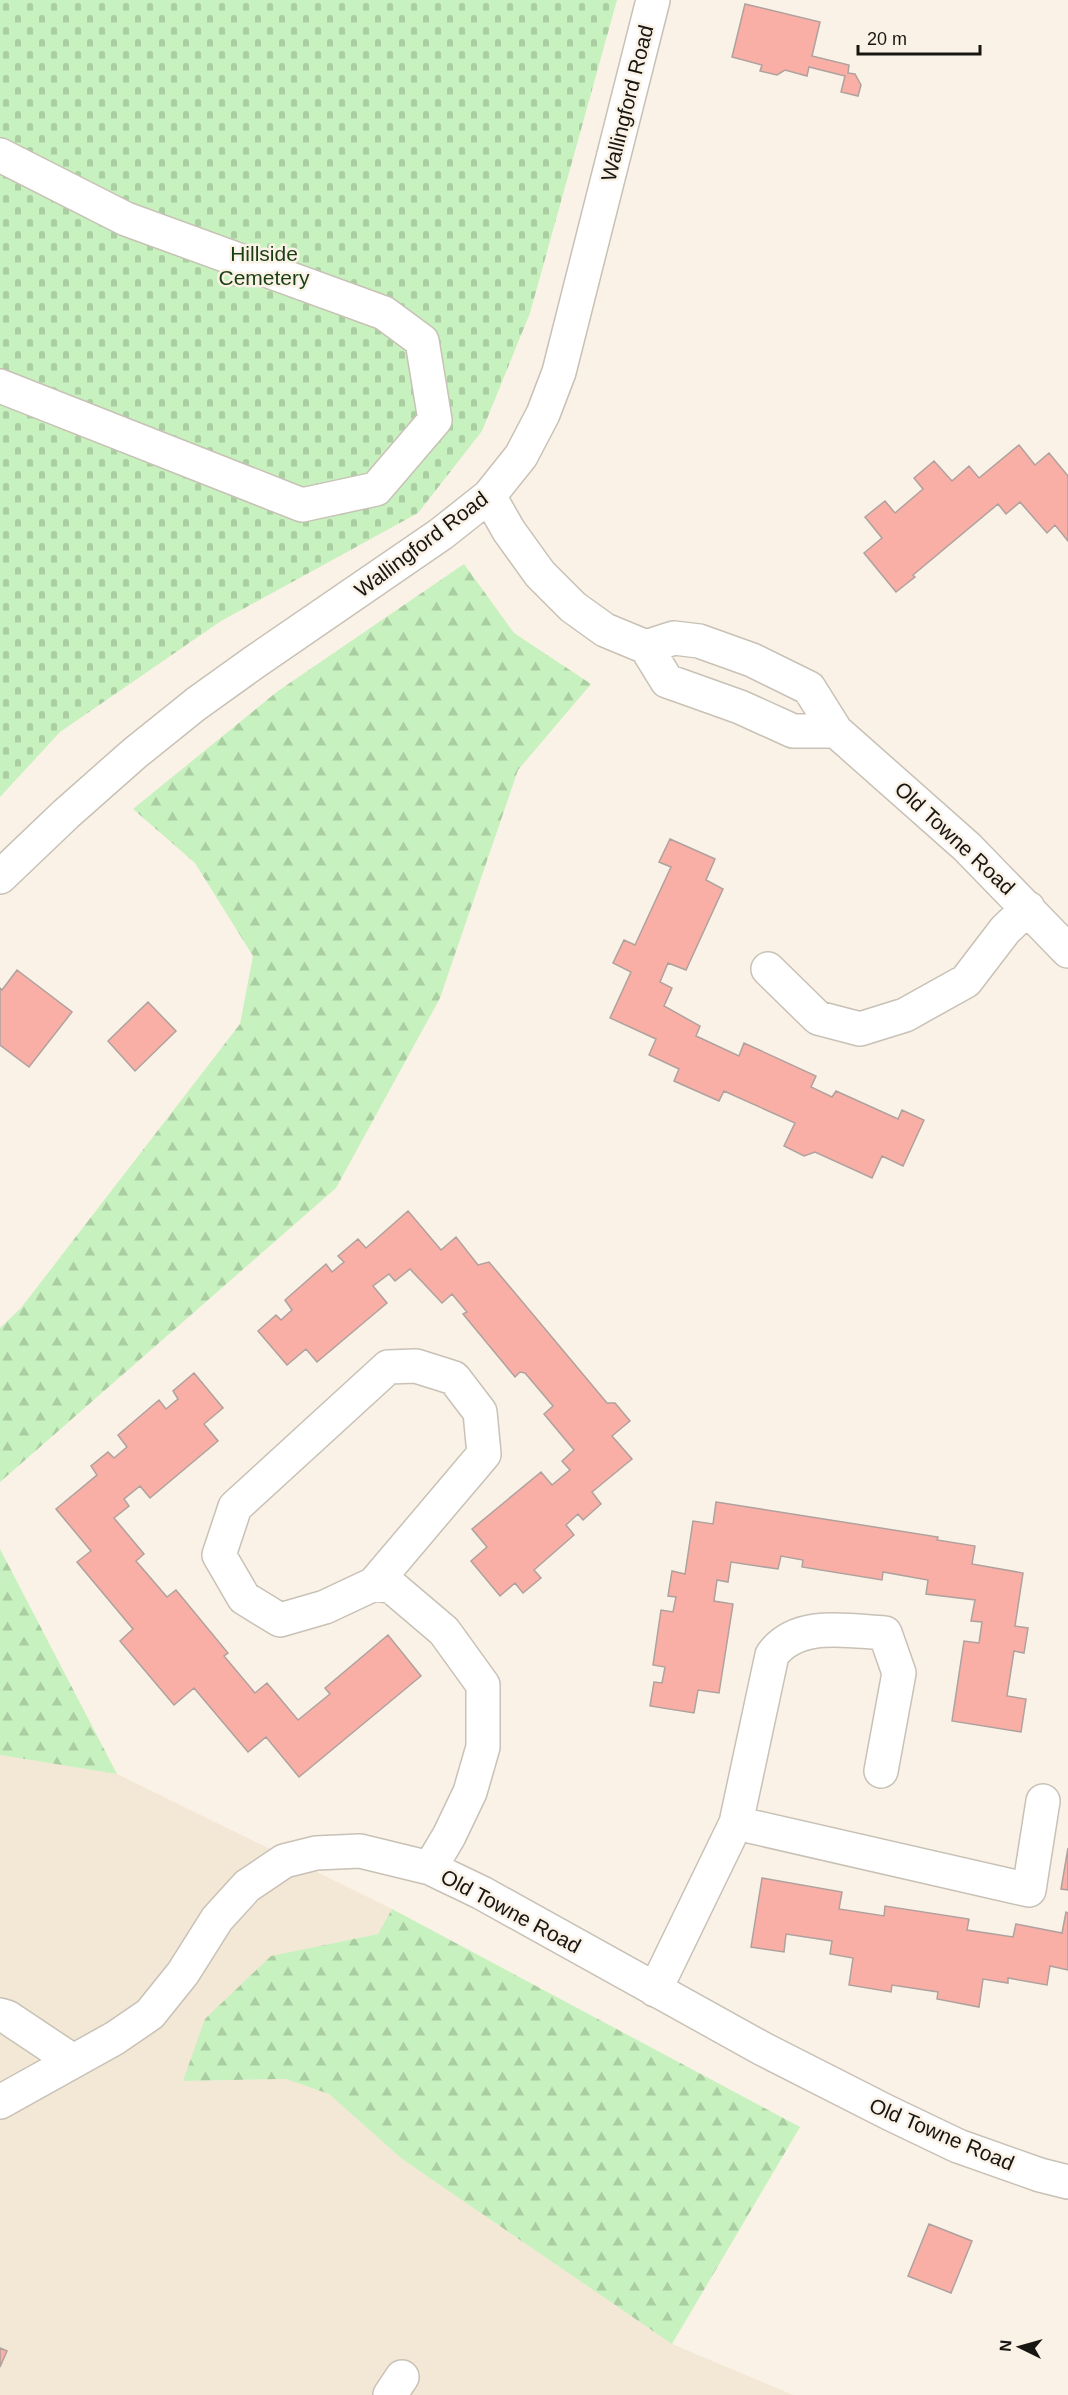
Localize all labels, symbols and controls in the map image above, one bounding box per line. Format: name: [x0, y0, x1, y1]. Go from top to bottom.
scale bar: [858, 18, 980, 56]
street label: Wallingford Road: [596, 22, 658, 184]
text: 20 m: [867, 29, 907, 49]
park label: Hillside Cemetery: [218, 242, 310, 289]
street label: Wallingford Road: [350, 487, 492, 601]
street label: Old Towne Road: [891, 777, 1019, 899]
street label: Old Towne Road: [437, 1864, 585, 1958]
street label: Old Towne Road: [866, 2093, 1018, 2175]
north arrow: [990, 2317, 1050, 2377]
text: N: [997, 2339, 1015, 2352]

